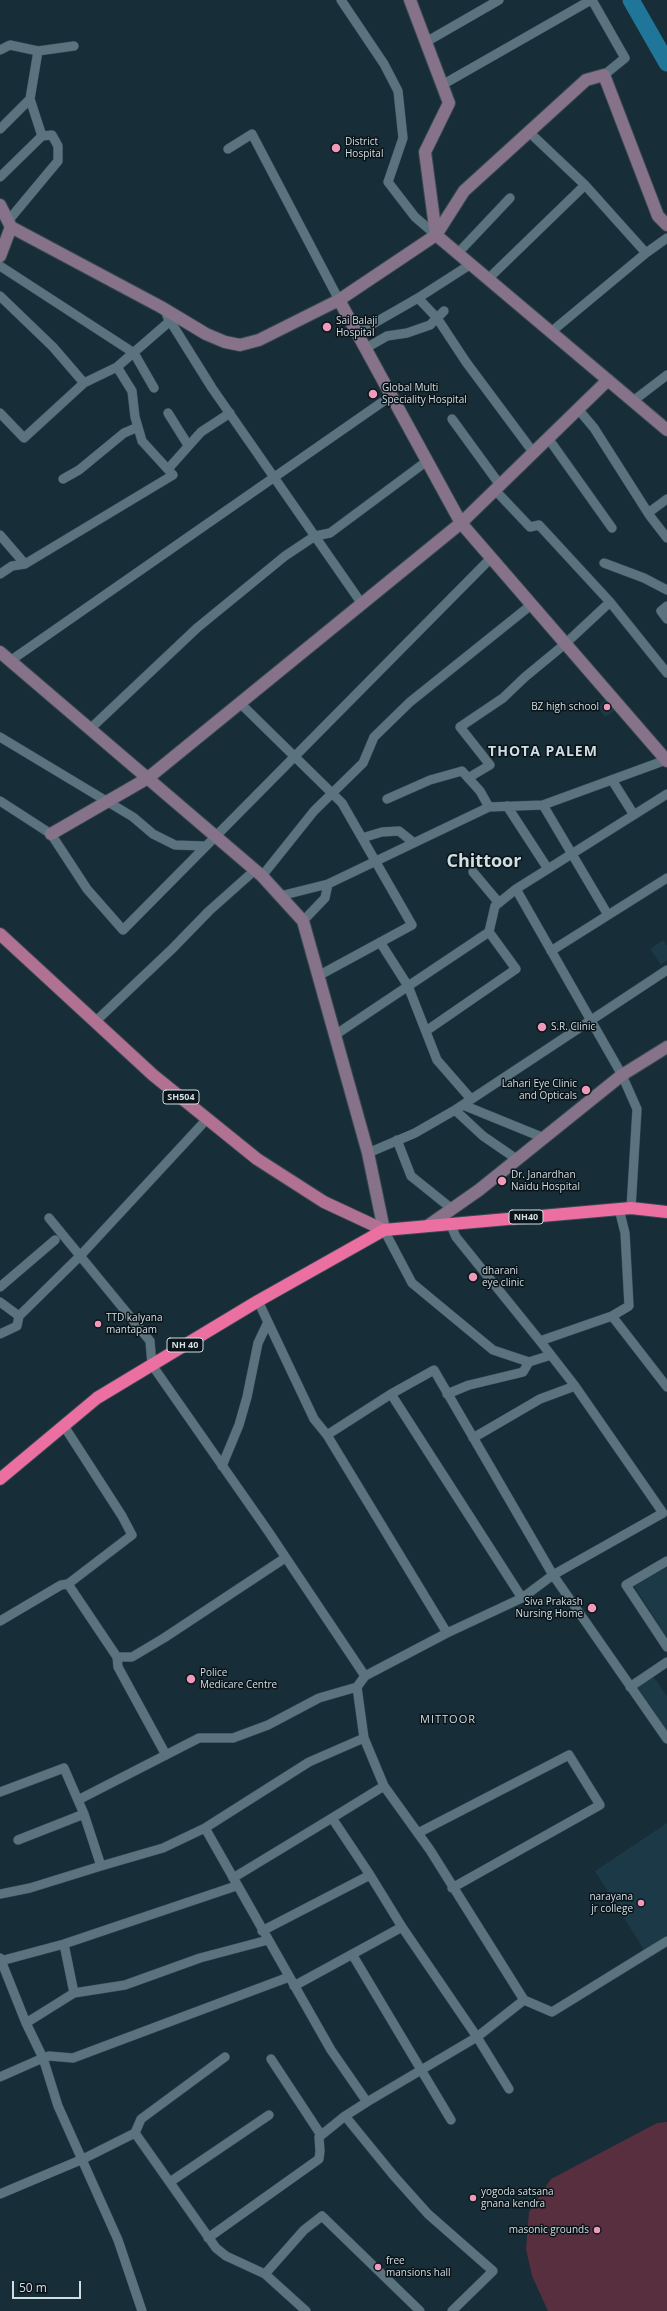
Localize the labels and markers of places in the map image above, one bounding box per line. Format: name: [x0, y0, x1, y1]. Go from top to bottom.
place label: District Hospital: [345, 136, 383, 160]
marker: District Hospital: [330, 142, 342, 154]
place label: Sai Balaji Hospital: [336, 315, 377, 338]
marker: Sai Balaji Hospital: [321, 321, 333, 333]
place label: Global Multi Speciality Hospital: [382, 382, 467, 406]
marker: Global Multi Speciality Hospital: [367, 388, 379, 400]
place label: BZ high school: [531, 701, 599, 713]
marker: BZ high school: [602, 702, 612, 712]
marker: S.R. Clinic: [536, 1021, 548, 1033]
place label: S.R. Clinic: [551, 1021, 595, 1033]
place label: Lahari Eye Clinic and Opticals: [502, 1078, 577, 1102]
marker: Lahari Eye Clinic and Opticals: [580, 1084, 592, 1096]
place label: Dr. Janardhan Naidu Hospital: [511, 1169, 580, 1192]
marker: Dr. Janardhan Naidu Hospital: [496, 1175, 508, 1187]
place label: dharani eye clinic: [482, 1265, 524, 1288]
marker: dharani eye clinic: [467, 1271, 479, 1283]
place label: TTD kalyana mantapam: [106, 1312, 162, 1336]
marker: TTD kalyana mantapam: [93, 1319, 103, 1329]
place label: Siva Prakash Nursing Home: [516, 1596, 583, 1620]
marker: Siva Prakash Nursing Home: [586, 1602, 598, 1614]
place label: Police Medicare Centre: [200, 1667, 277, 1690]
marker: Police Medicare Centre: [185, 1673, 197, 1685]
place label: narayana jr college: [589, 1891, 633, 1914]
marker: narayana jr college: [636, 1898, 646, 1908]
place label: yogoda satsana gnana kendra: [481, 2186, 554, 2210]
marker: yogoda satsana gnana kendra: [468, 2193, 478, 2203]
place label: masonic grounds: [509, 2224, 589, 2236]
marker: masonic grounds: [592, 2225, 602, 2235]
place label: free mansions hall: [386, 2255, 450, 2278]
marker: free mansions hall: [373, 2262, 383, 2272]

